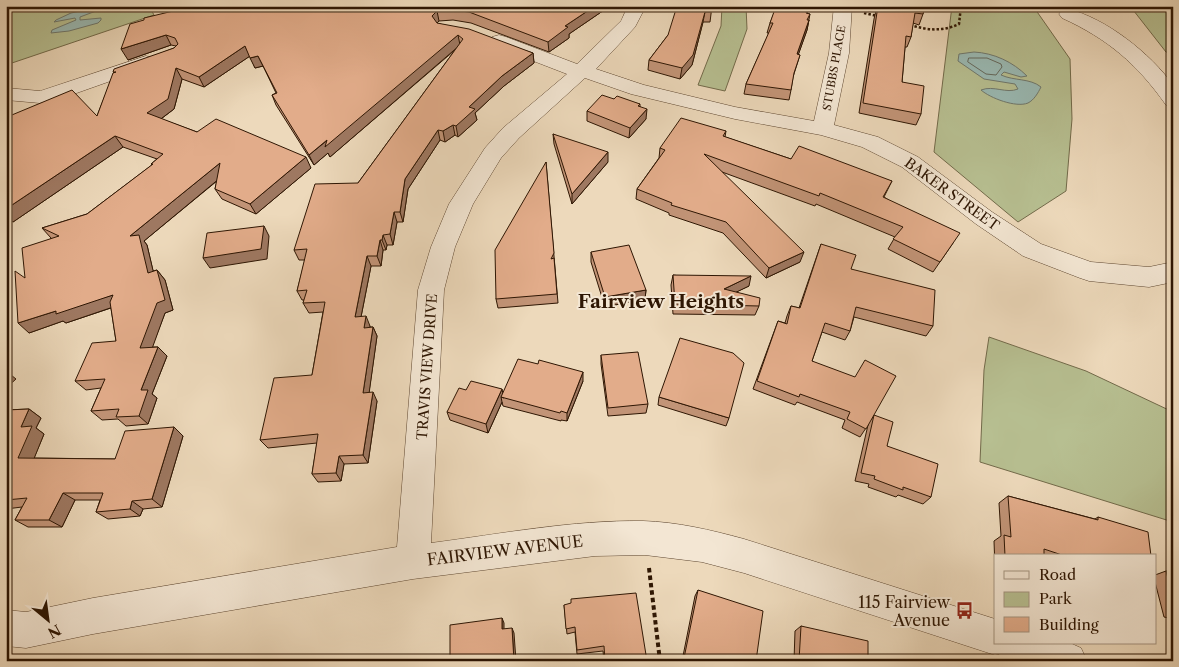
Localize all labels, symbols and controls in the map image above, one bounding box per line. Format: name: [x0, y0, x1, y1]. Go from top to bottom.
street label: STUBBS PLACE: [820, 24, 848, 112]
street label: BAKER STREET: [901, 154, 1003, 235]
district label: Fairview Heights: [578, 290, 744, 313]
street label: TRAVIS VIEW DRIVE: [413, 293, 441, 441]
street label: FAIRVIEW AVENUE: [426, 530, 584, 570]
legend: [994, 554, 1156, 644]
text: Road: [1039, 565, 1076, 584]
text: Park: [1039, 589, 1073, 608]
place label: 115 Fairview Avenue: [858, 592, 951, 630]
north arrow: [22, 594, 72, 644]
bus stop icon: 115 Fairview Avenue: [954, 601, 974, 621]
text: Building: [1039, 615, 1099, 634]
text: N: [45, 621, 64, 642]

